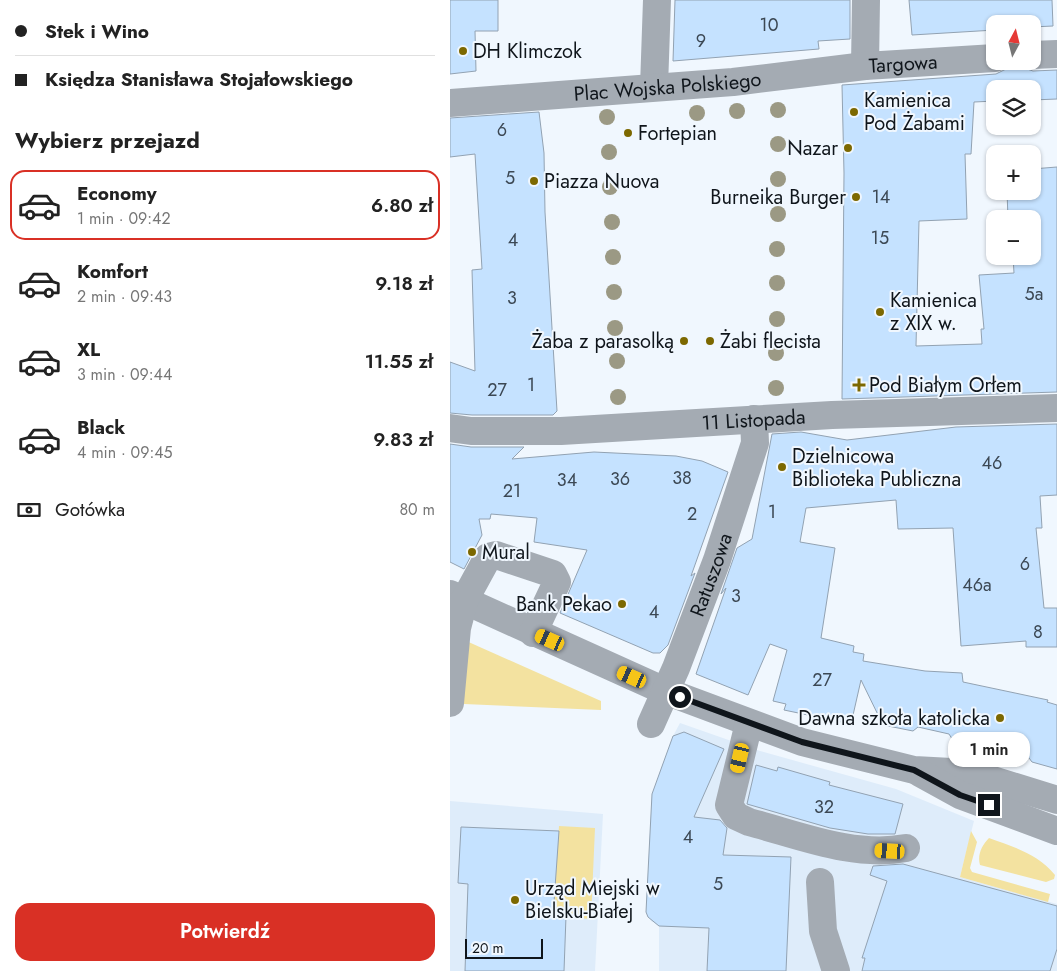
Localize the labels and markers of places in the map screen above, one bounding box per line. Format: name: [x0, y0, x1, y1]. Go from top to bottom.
place label: DH Klimczok: [473, 37, 582, 66]
marker: DH Klimczok: [457, 45, 469, 57]
place label: Kamienica Pod Żabami: [864, 86, 965, 138]
marker: Kamienica Pod Żabami: [848, 106, 860, 118]
place label: Fortepian: [638, 119, 717, 148]
marker: Fortepian: [622, 127, 634, 139]
place label: Nazar: [787, 134, 838, 163]
marker: Nazar: [842, 142, 854, 154]
place label: Piazza Nuova: [544, 167, 659, 196]
marker: Piazza Nuova: [528, 175, 540, 187]
place label: Burneika Burger: [710, 183, 846, 212]
marker: Burneika Burger: [850, 191, 862, 203]
place label: Kamienica z XIX w.: [890, 286, 977, 338]
marker: Kamienica z XIX w.: [874, 306, 886, 318]
place label: Żaba z parasolką: [532, 327, 674, 356]
place label: Żabi flecista: [720, 327, 821, 356]
marker: Żaba z parasolką: [678, 335, 690, 347]
marker: Żabi flecista: [704, 335, 716, 347]
place label: Pod Białym Orłem: [869, 371, 1022, 400]
marker: Pod Białym Orłem: [853, 379, 865, 391]
place label: Dzielnicowa Biblioteka Publiczna: [792, 442, 961, 494]
marker: Dzielnicowa Biblioteka Publiczna: [776, 461, 788, 473]
place label: Mural: [482, 538, 530, 567]
marker: Mural: [466, 546, 478, 558]
place label: Bank Pekao: [516, 590, 612, 619]
marker: Bank Pekao: [616, 598, 628, 610]
place label: Dawna szkoła katolicka: [798, 704, 990, 733]
marker: Dawna szkoła katolicka: [994, 712, 1006, 724]
place label: Urząd Miejski w Bielsku-Białej: [525, 874, 660, 926]
marker: Urząd Miejski w Bielsku-Białej: [509, 894, 521, 906]

